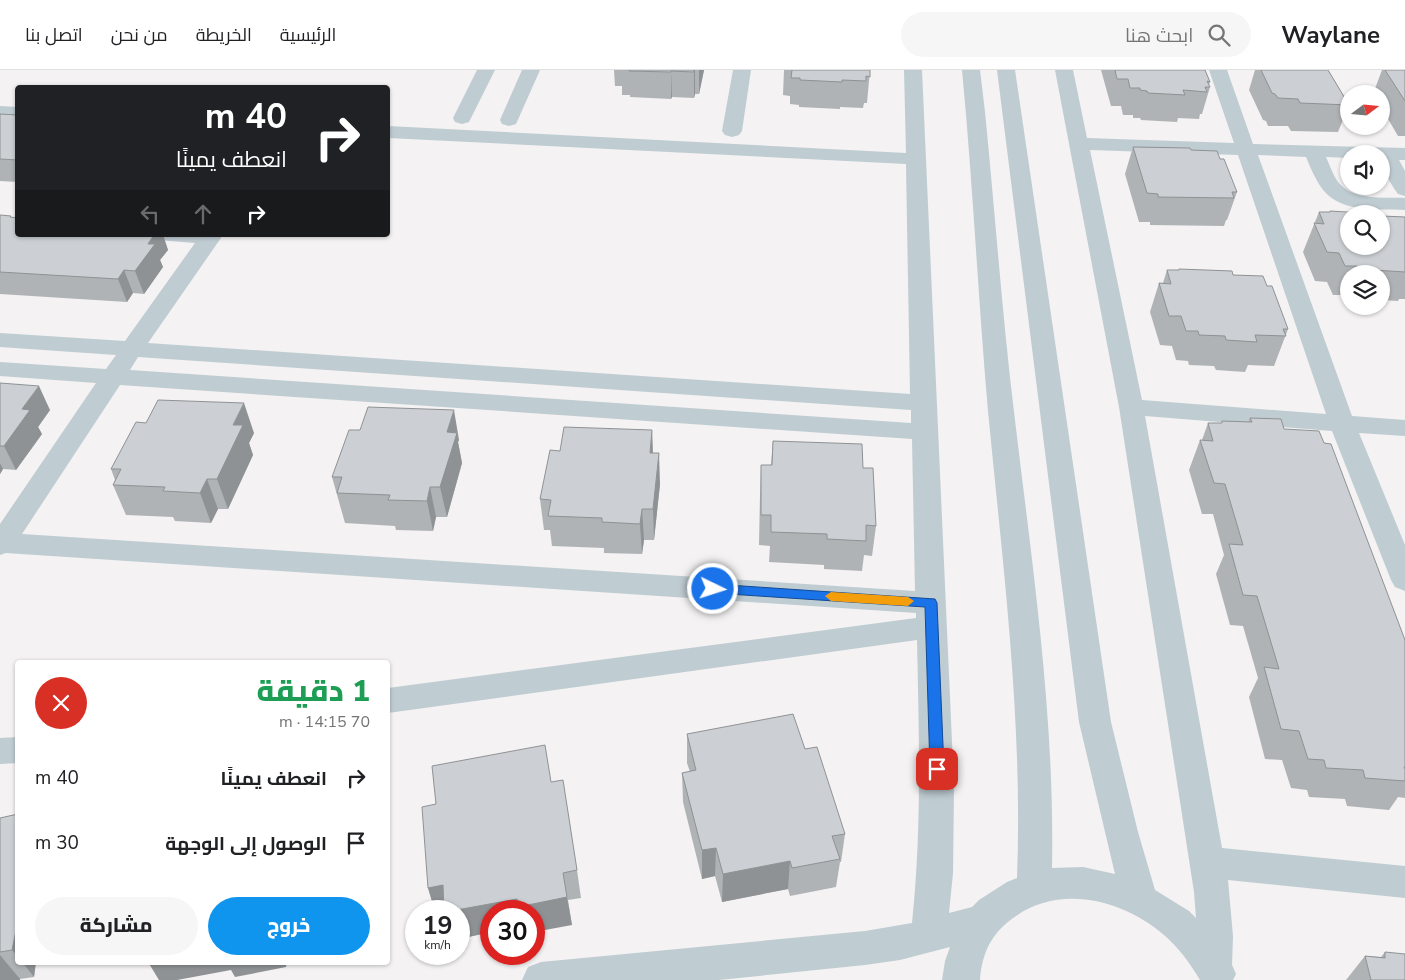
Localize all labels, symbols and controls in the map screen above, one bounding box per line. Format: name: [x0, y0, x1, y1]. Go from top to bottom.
search box: [901, 12, 1251, 57]
text: Waylane: [1281, 19, 1380, 51]
icon: search: [1205, 21, 1233, 49]
text: اتصل بنا: [25, 23, 83, 47]
text: من نحن: [111, 23, 168, 47]
text: الخريطة: [196, 23, 252, 47]
text: الرئيسية: [280, 23, 336, 47]
text: ابحث هنا: [1125, 23, 1193, 49]
north arrow: [1340, 85, 1390, 135]
map controls: [1340, 85, 1390, 315]
text: 40 m: [205, 93, 287, 140]
icon: right: [305, 105, 370, 170]
text: انعطف يمينًا: [176, 145, 287, 175]
button: sound: [1340, 145, 1390, 195]
icon: left: [136, 200, 164, 228]
icon: ahead: [189, 200, 217, 228]
icon: right: [242, 200, 270, 228]
button: search: [1340, 205, 1390, 255]
button: layers: [1340, 265, 1390, 315]
position arrow: [686, 562, 738, 614]
text: 1 دقيقة: [257, 671, 370, 712]
button: close: [35, 677, 87, 729]
text: 70 m · 14:15: [279, 711, 370, 733]
pin: [916, 748, 958, 790]
icon: arrive: [923, 755, 951, 783]
icon: right: [342, 764, 370, 792]
text: 40 m: [35, 765, 79, 791]
text: انعطف يمينًا: [221, 766, 327, 792]
icon: arrive: [342, 829, 370, 857]
text: 30 m: [35, 830, 79, 856]
text: الوصول إلى الوجهة: [165, 831, 327, 857]
button: مشاركة: [35, 897, 198, 955]
button: خروج: [208, 897, 370, 955]
speed limit sign: 30: [480, 900, 545, 965]
text: 19: [422, 909, 453, 943]
text: km/h: [424, 937, 451, 953]

